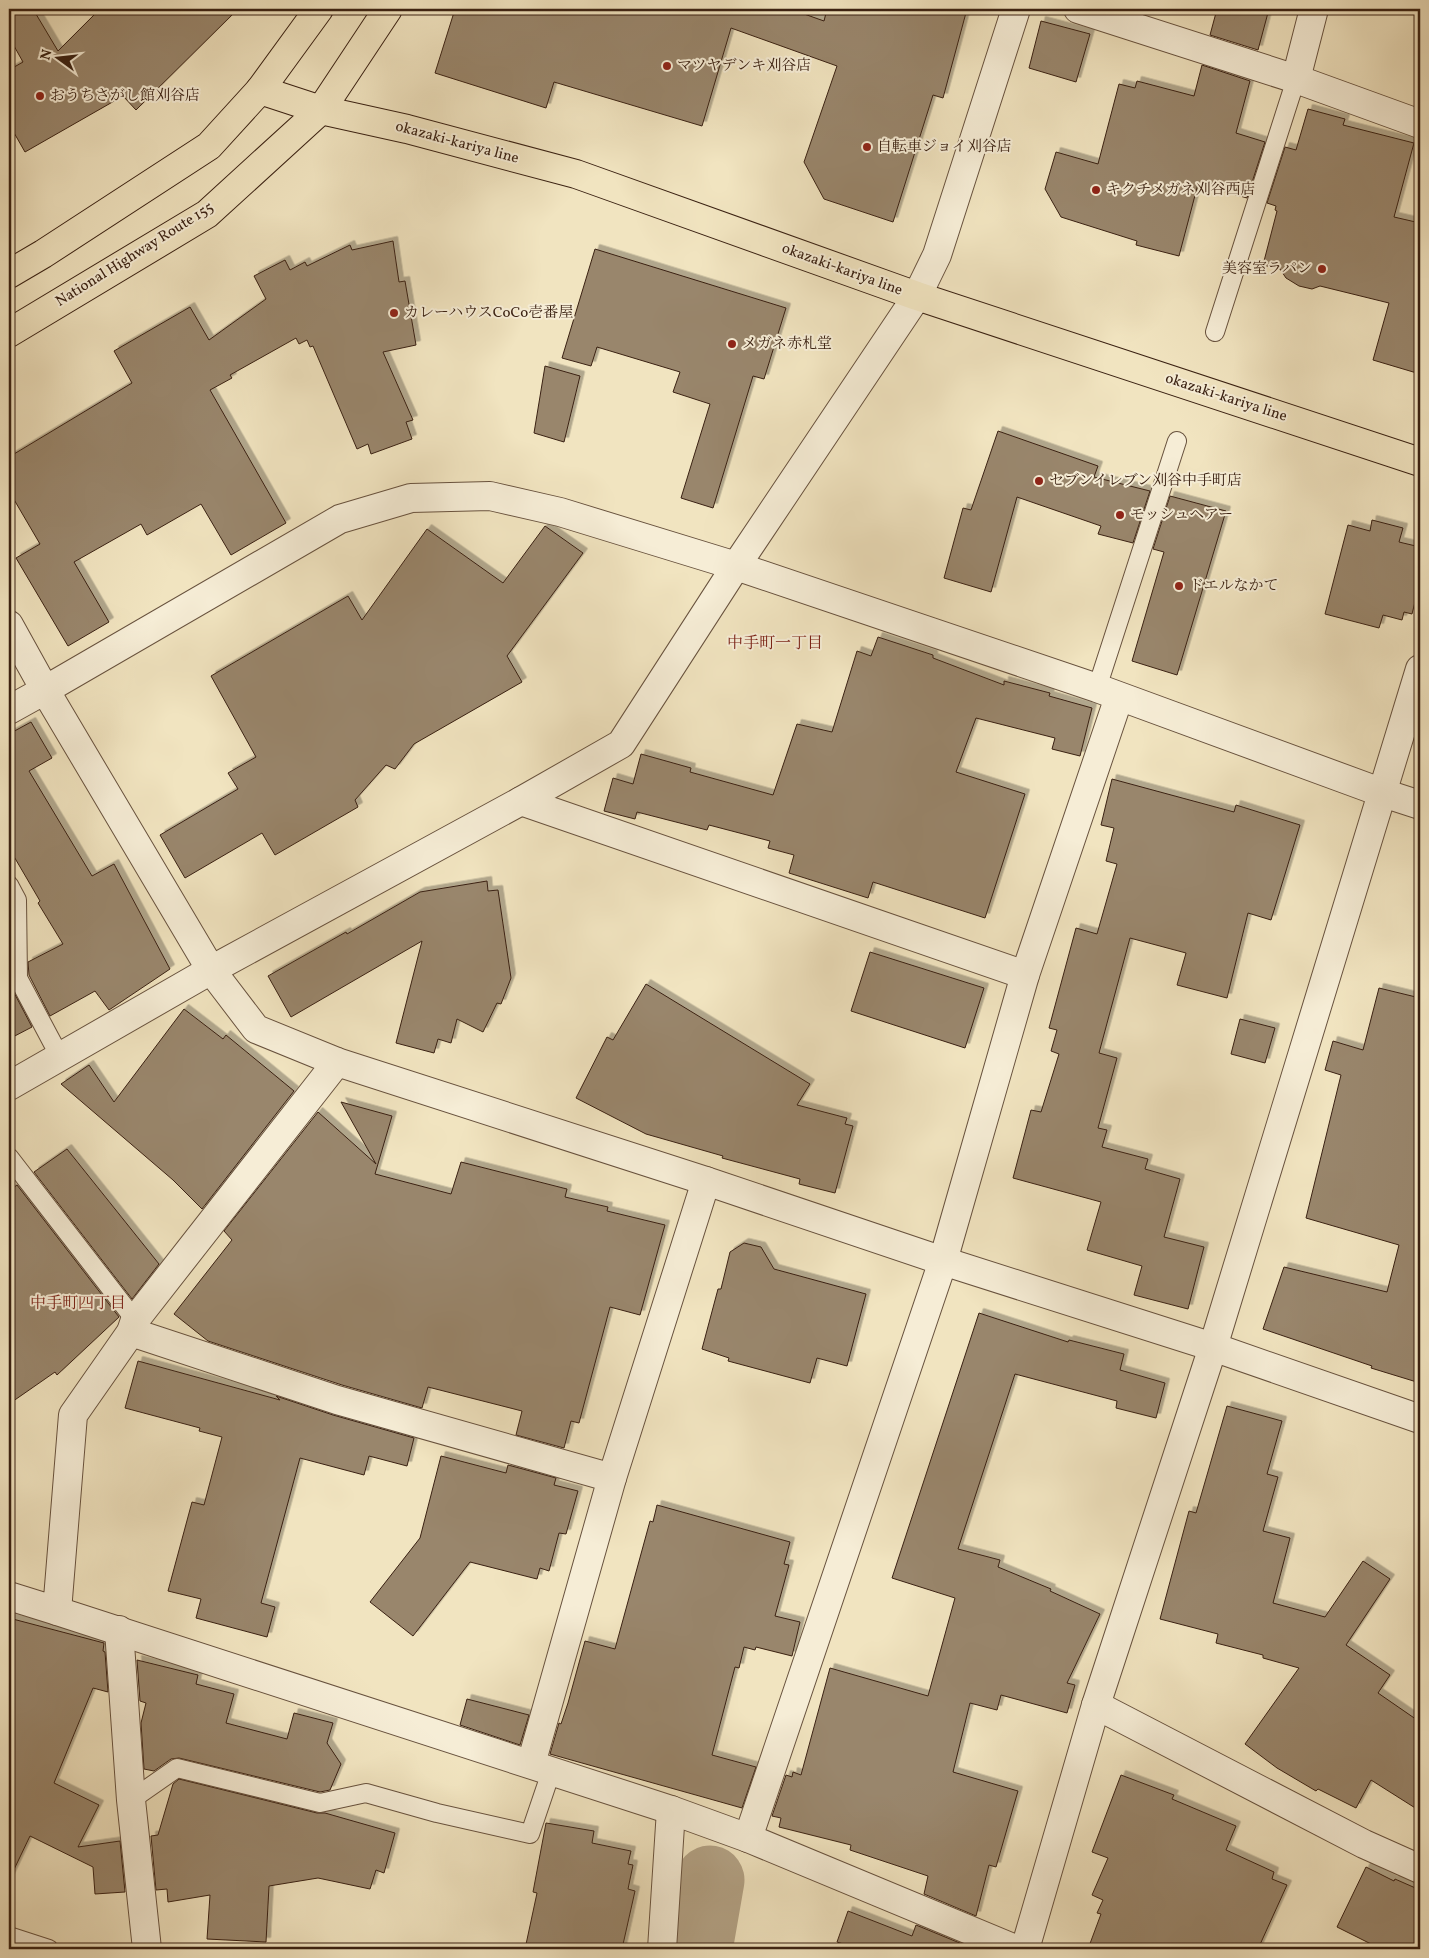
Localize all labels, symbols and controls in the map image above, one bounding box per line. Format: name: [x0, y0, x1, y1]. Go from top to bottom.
north arrow: [32, 32, 82, 82]
text: N: [36, 48, 57, 62]
place label: マツヤデンキ刈谷店: [677, 56, 811, 77]
marker: マツヤデンキ刈谷店: [661, 60, 673, 72]
place label: おうちさがし館刈谷店: [50, 86, 200, 107]
marker: おうちさがし館刈谷店: [34, 90, 46, 102]
street label: okazaki-kariya line: [393, 116, 521, 170]
place label: 自転車ジョイ刈谷店: [877, 137, 1012, 158]
marker: 自転車ジョイ刈谷店: [861, 141, 873, 153]
place label: キクチメガネ刈谷西店: [1106, 180, 1255, 201]
marker: キクチメガネ刈谷西店: [1090, 184, 1102, 196]
street label: National Highway Route 155: [52, 198, 218, 312]
street label: okazaki-kariya line: [779, 238, 905, 302]
place label: 美容室ラパン: [1222, 259, 1312, 280]
marker: 美容室ラパン: [1316, 263, 1328, 275]
place label: カレーハウスCoCo壱番屋: [404, 303, 573, 324]
marker: カレーハウスCoCo壱番屋: [388, 307, 400, 319]
place label: メガネ赤札堂: [742, 334, 832, 355]
marker: メガネ赤札堂: [726, 338, 738, 350]
street label: okazaki-kariya line: [1162, 368, 1290, 428]
place label: セブンイレブン刈谷中手町店: [1049, 471, 1242, 492]
marker: セブンイレブン刈谷中手町店: [1033, 475, 1045, 487]
place label: モッシュヘアー: [1130, 505, 1233, 526]
marker: モッシュヘアー: [1114, 509, 1126, 521]
place label: ドエルなかて: [1189, 576, 1278, 597]
marker: ドエルなかて: [1173, 580, 1185, 592]
district label: 中手町一丁目: [727, 633, 823, 655]
district label: 中手町四丁目: [30, 1293, 126, 1315]

